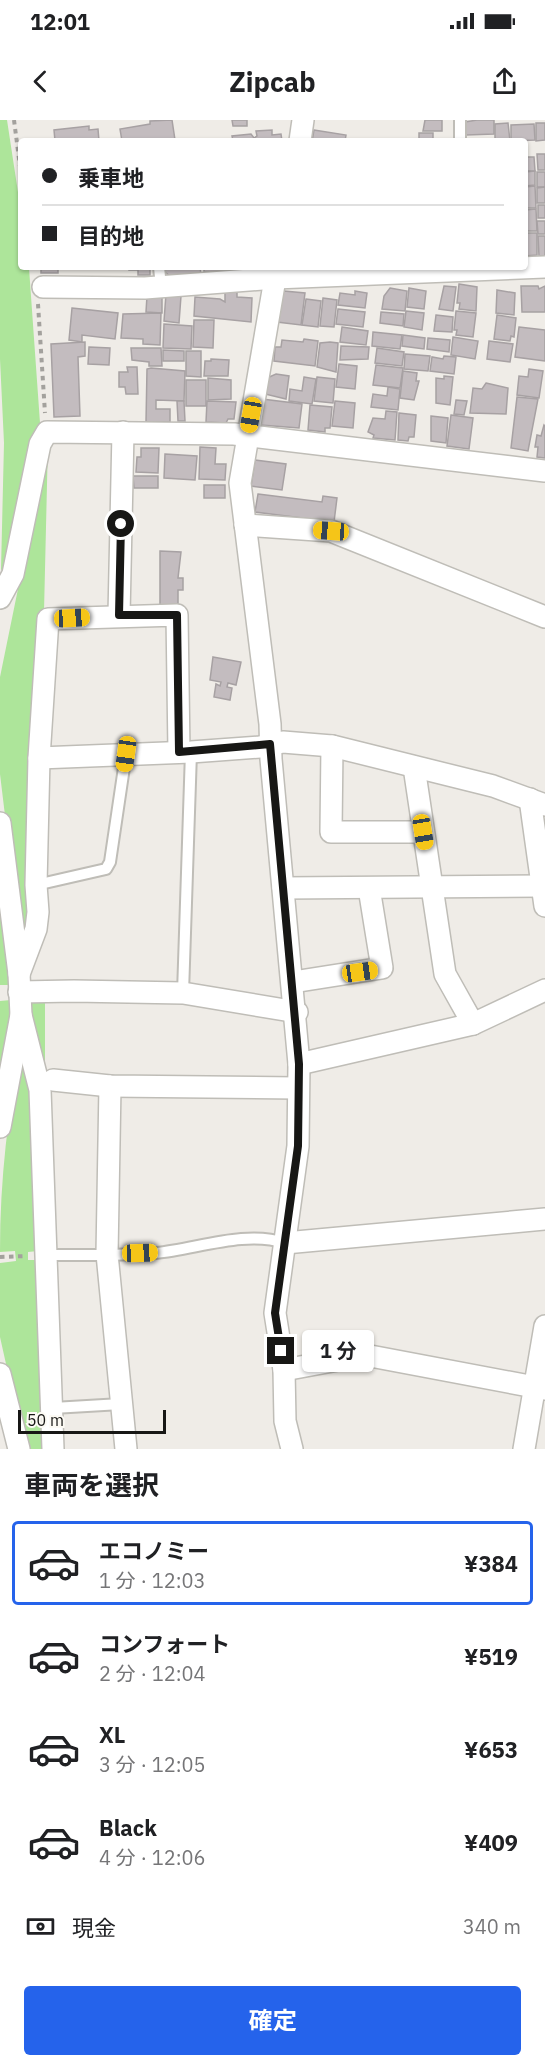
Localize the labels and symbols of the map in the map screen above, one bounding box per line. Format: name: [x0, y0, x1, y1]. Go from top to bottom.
car: [239, 396, 263, 434]
route start: [107, 510, 134, 537]
car: [312, 521, 350, 541]
car: [54, 608, 90, 628]
car: [115, 735, 137, 773]
car: [411, 813, 435, 851]
car: [341, 961, 379, 983]
car: [122, 1243, 158, 1263]
callout: 1 分: [302, 1330, 374, 1372]
route end: [267, 1337, 294, 1364]
scale bar: [18, 1407, 166, 1434]

